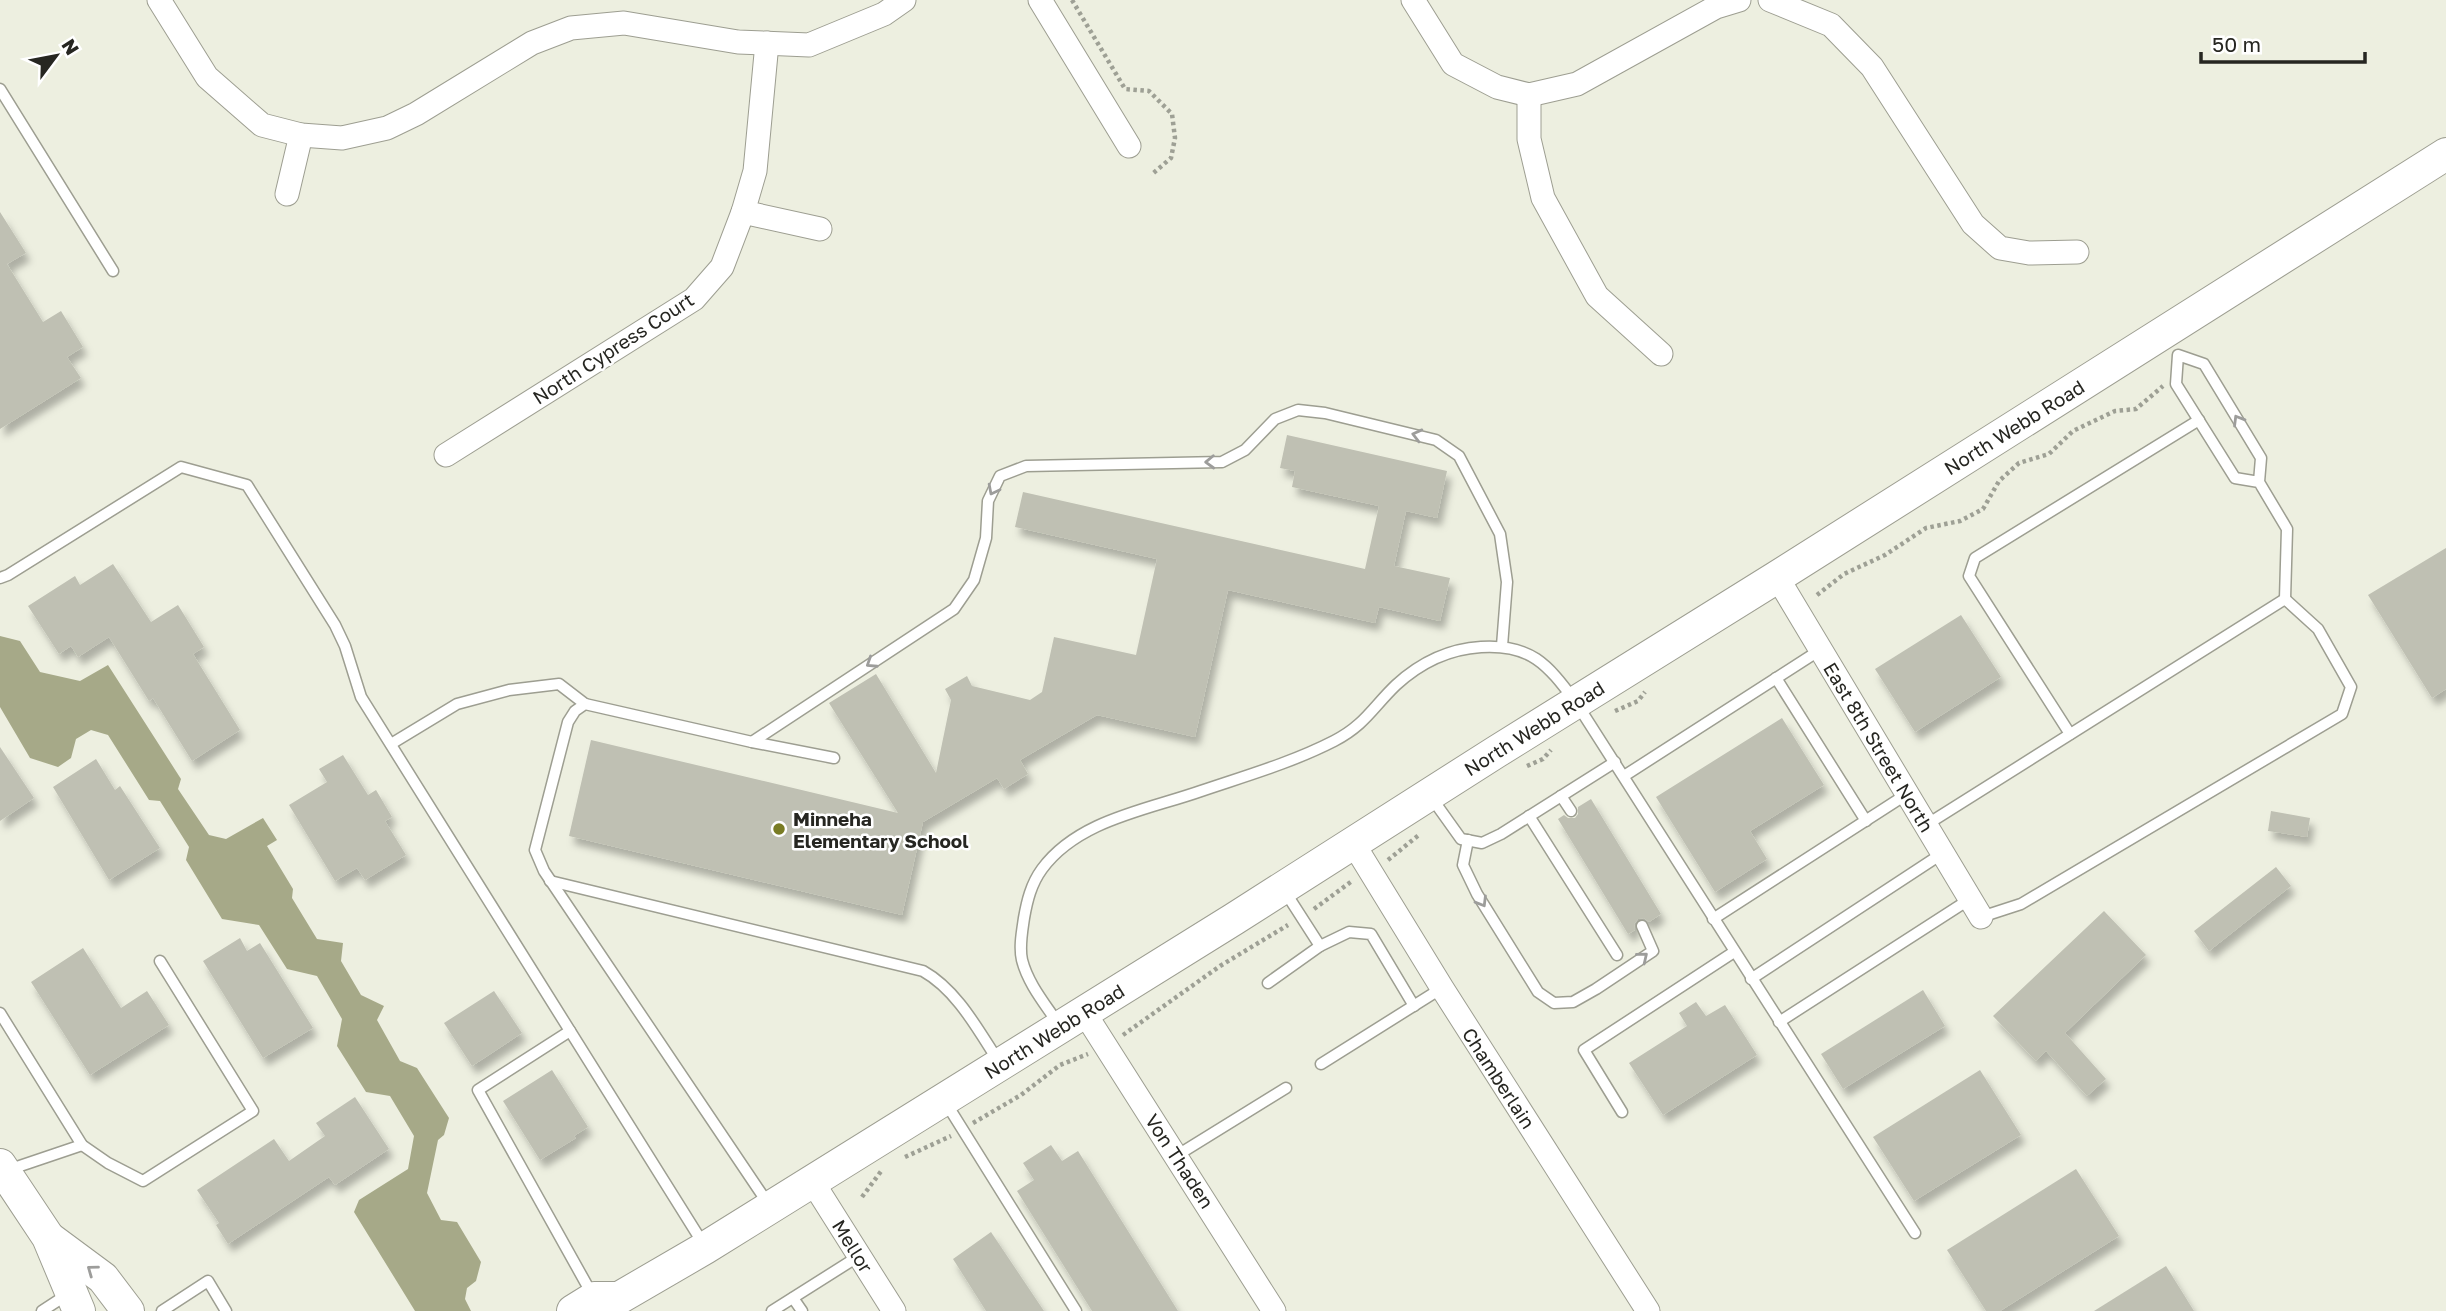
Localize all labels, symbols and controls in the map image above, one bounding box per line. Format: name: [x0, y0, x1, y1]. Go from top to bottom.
north arrow: [21, 21, 91, 91]
scale bar: [2201, 21, 2366, 65]
text: 50 m: [2212, 31, 2261, 57]
text: N: [57, 35, 84, 59]
street label: North Cypress Court: [528, 287, 698, 409]
street label: North Webb Road: [1940, 375, 2088, 479]
one-way arrow: [2233, 415, 2246, 428]
one-way arrow: [1411, 429, 1423, 443]
one-way arrow: [1205, 454, 1215, 470]
one-way arrow: [988, 483, 1002, 495]
one-way arrow: [866, 655, 879, 668]
street label: East 8th Street North: [1819, 658, 1939, 836]
street label: North Webb Road: [1460, 676, 1608, 780]
place label: Minneha Elementary School: [793, 807, 969, 852]
marker: Minneha Elementary School: [771, 821, 787, 837]
one-way arrow: [1474, 895, 1487, 908]
one-way arrow: [1636, 953, 1648, 965]
street label: North Webb Road: [980, 979, 1128, 1083]
street label: Chamberlain: [1458, 1023, 1540, 1133]
street label: Von Thaden: [1141, 1109, 1219, 1213]
street label: Mellor: [828, 1215, 878, 1277]
one-way arrow: [87, 1265, 100, 1278]

